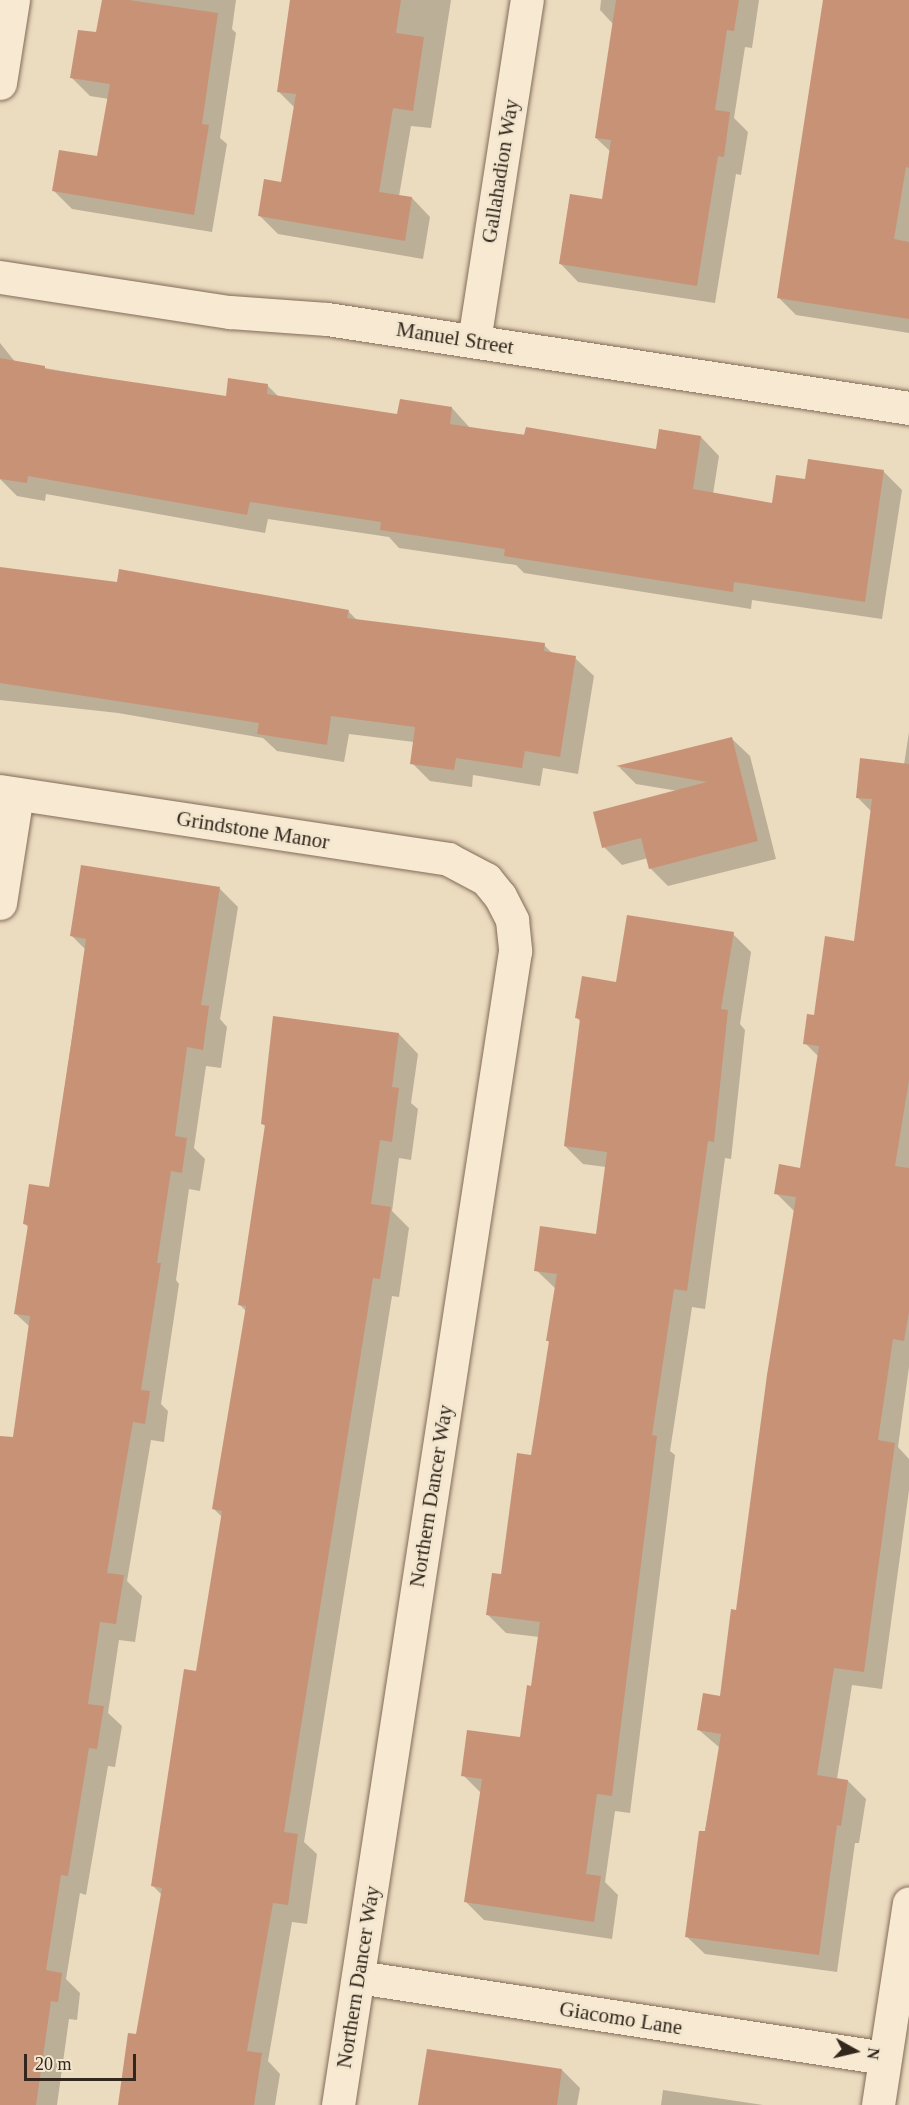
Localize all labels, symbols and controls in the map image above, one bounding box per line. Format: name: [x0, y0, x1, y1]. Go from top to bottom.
street label: Gallahadion Way: [476, 97, 524, 245]
street label: Manuel Street: [395, 316, 515, 360]
street label: Grindstone Manor: [175, 805, 331, 855]
street label: Northern Dancer Way: [404, 1403, 458, 1589]
street label: Northern Dancer Way: [331, 1884, 385, 2070]
street label: Giacomo Lane: [558, 1996, 684, 2040]
north arrow: [825, 2021, 885, 2081]
scale bar: [27, 2042, 140, 2080]
text: N: [864, 2047, 883, 2060]
text: 20 m: [35, 2054, 72, 2074]

